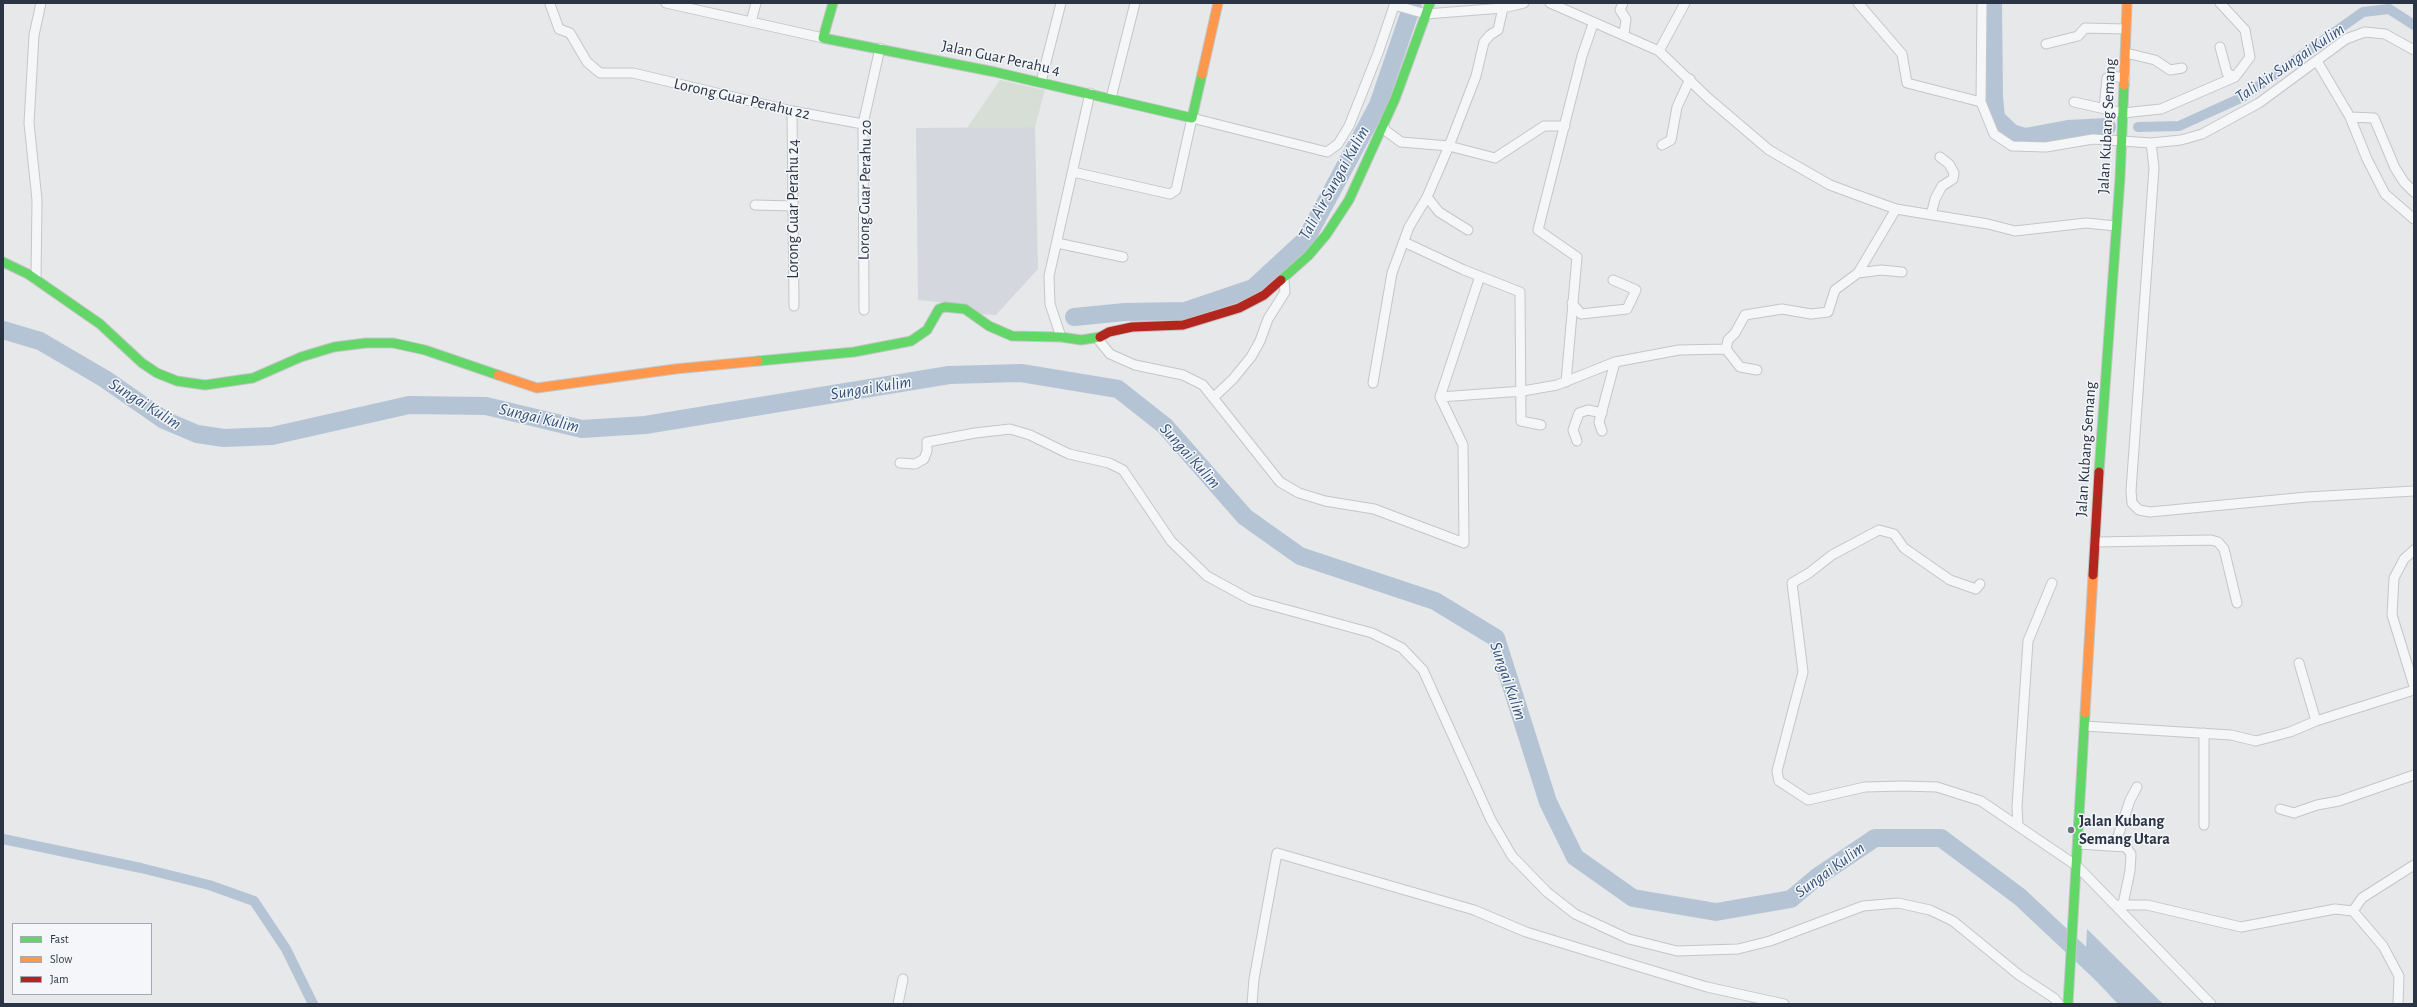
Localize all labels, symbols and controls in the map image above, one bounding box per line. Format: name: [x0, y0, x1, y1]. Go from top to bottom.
water label: Tali Air Sungai Kulim: [2232, 19, 2348, 107]
street label: Jalan Guar Perahu 4: [940, 36, 1062, 80]
street label: Jalan Kubang Semang: [2094, 58, 2120, 194]
street label: Lorong Guar Perahu 22: [672, 74, 812, 124]
street label: Lorong Guar Perahu 20: [854, 120, 876, 260]
water label: Tali Air Sungai Kulim: [1294, 122, 1374, 244]
street label: Lorong Guar Perahu 24: [783, 139, 803, 279]
water label: Sungai Kulim: [829, 372, 913, 404]
water label: Sungai Kulim: [105, 374, 185, 434]
street label: Jalan Kubang Semang: [2072, 381, 2100, 517]
water label: Sungai Kulim: [497, 399, 581, 437]
water label: Sungai Kulim: [1155, 419, 1225, 493]
water label: Sungai Kulim: [1485, 639, 1531, 723]
place label: Jalan Kubang Semang Utara: [2079, 811, 2170, 849]
marker: Jalan Kubang Semang Utara: [2066, 825, 2076, 835]
water label: Sungai Kulim: [1791, 838, 1869, 902]
legend: [12, 923, 152, 995]
text: Fast: [50, 933, 69, 945]
text: Slow: [50, 953, 72, 965]
text: Jam: [50, 973, 69, 985]

